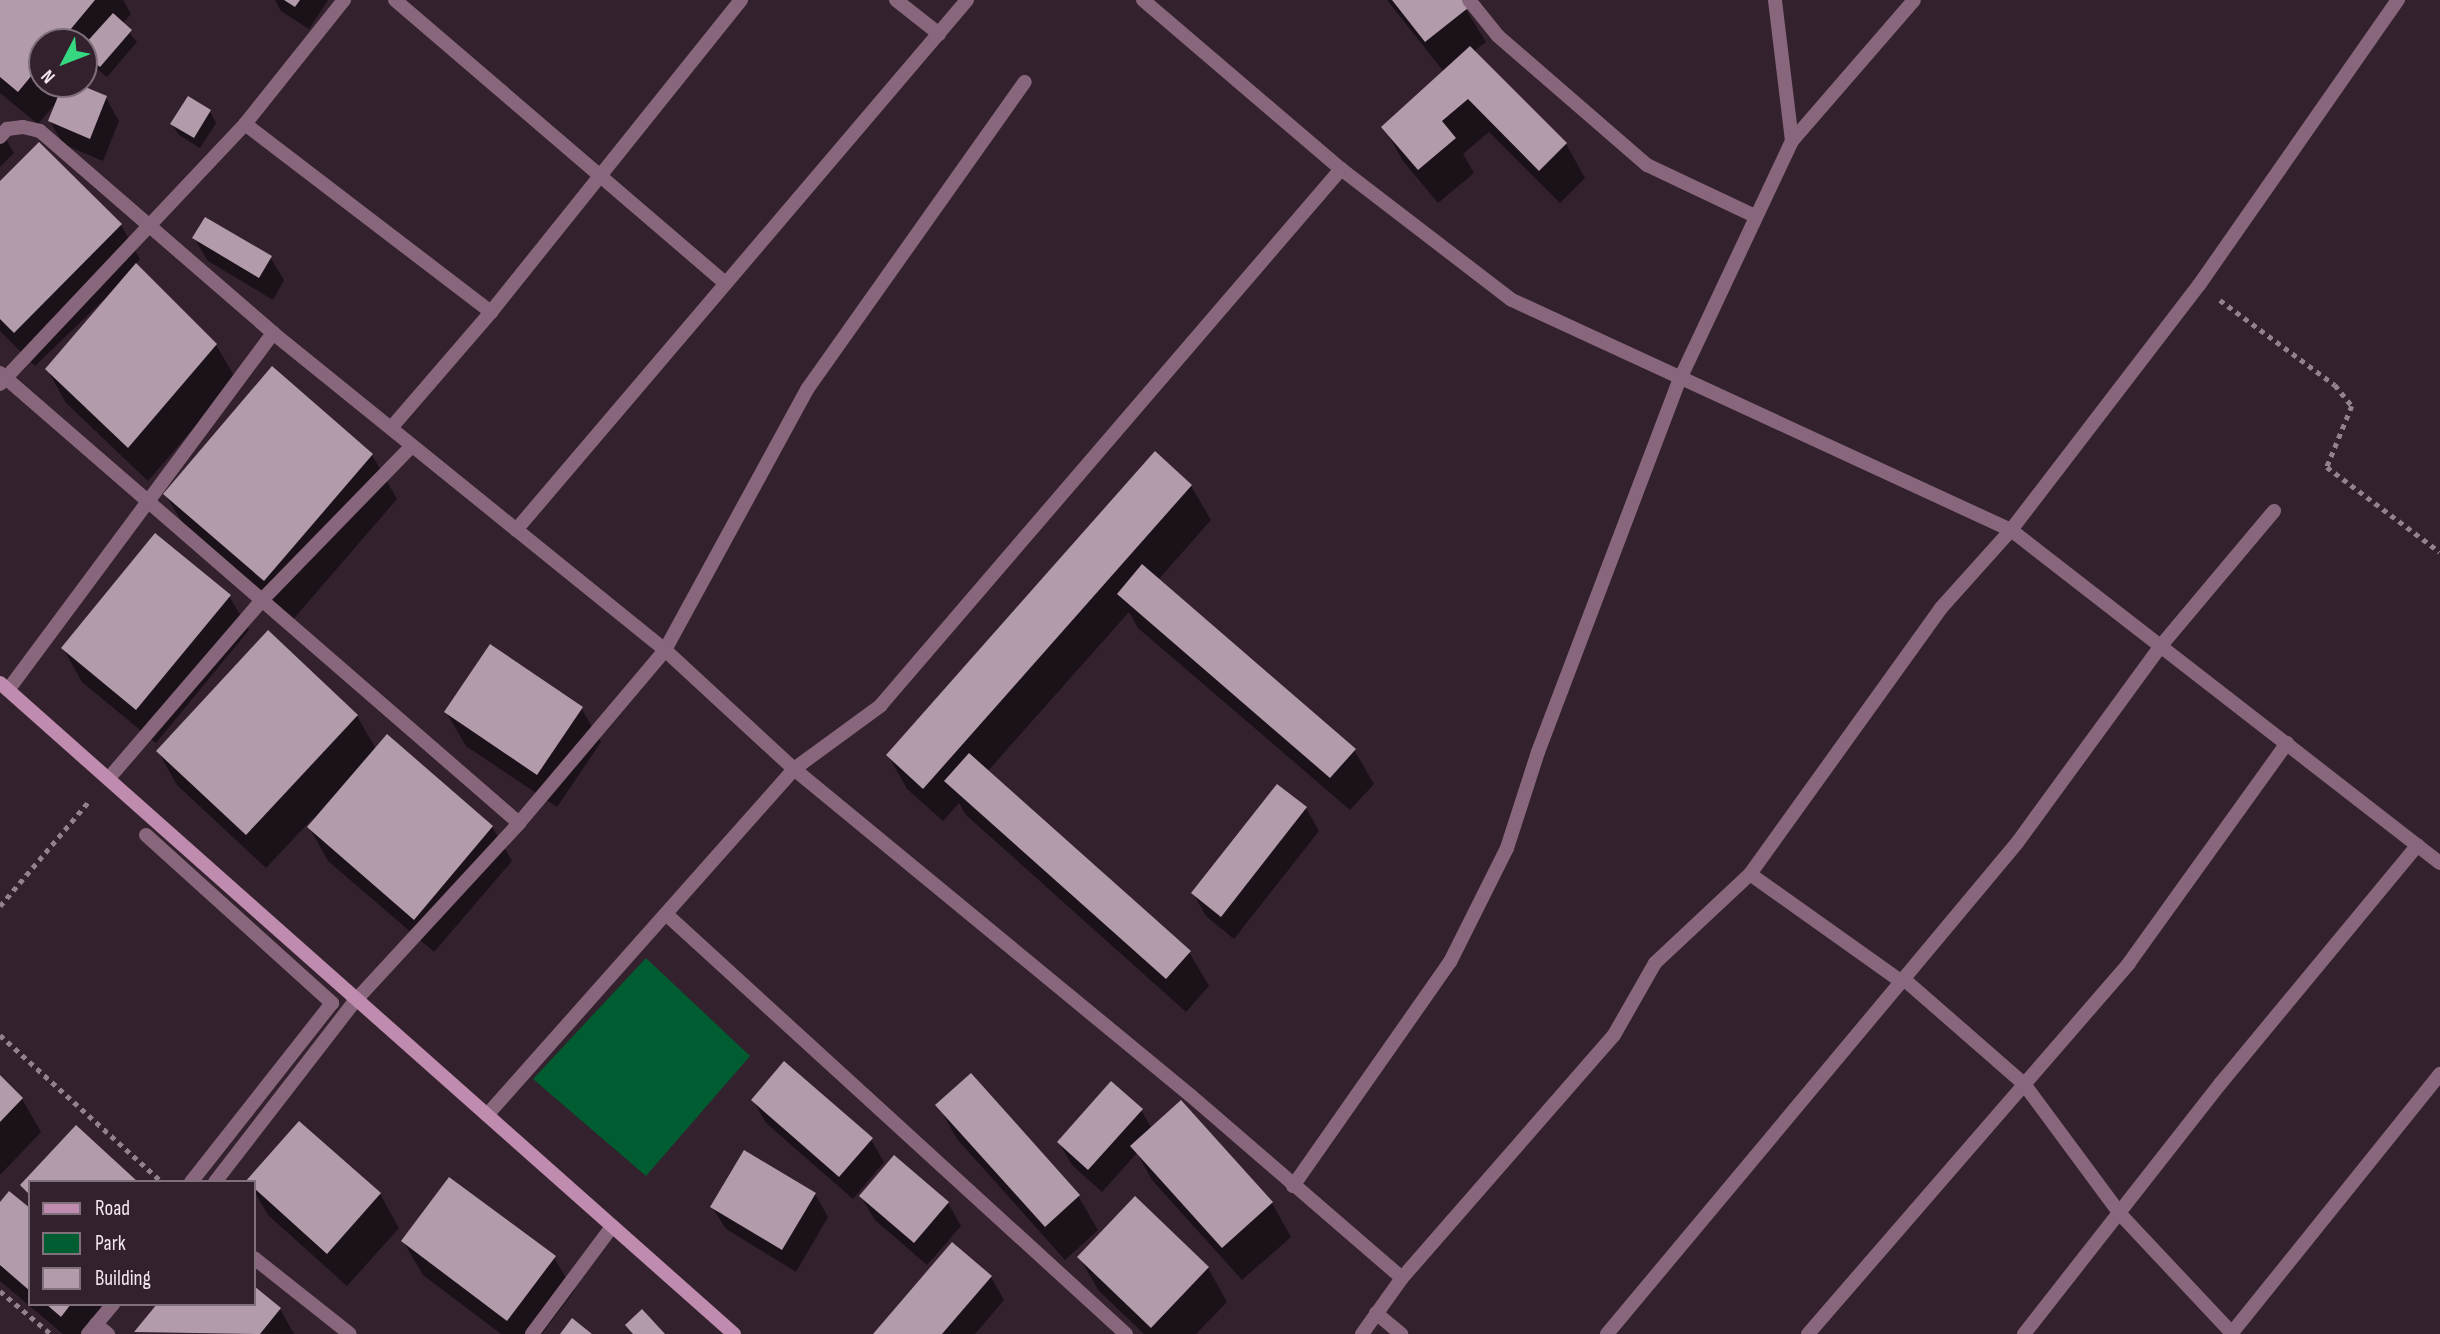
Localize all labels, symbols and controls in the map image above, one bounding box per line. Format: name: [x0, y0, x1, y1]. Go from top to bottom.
north arrow: [28, 28, 98, 98]
text: N: [37, 65, 60, 88]
legend: [28, 1180, 256, 1306]
text: Road: [95, 1196, 130, 1221]
text: Park: [95, 1231, 126, 1256]
text: Building: [95, 1266, 151, 1291]

